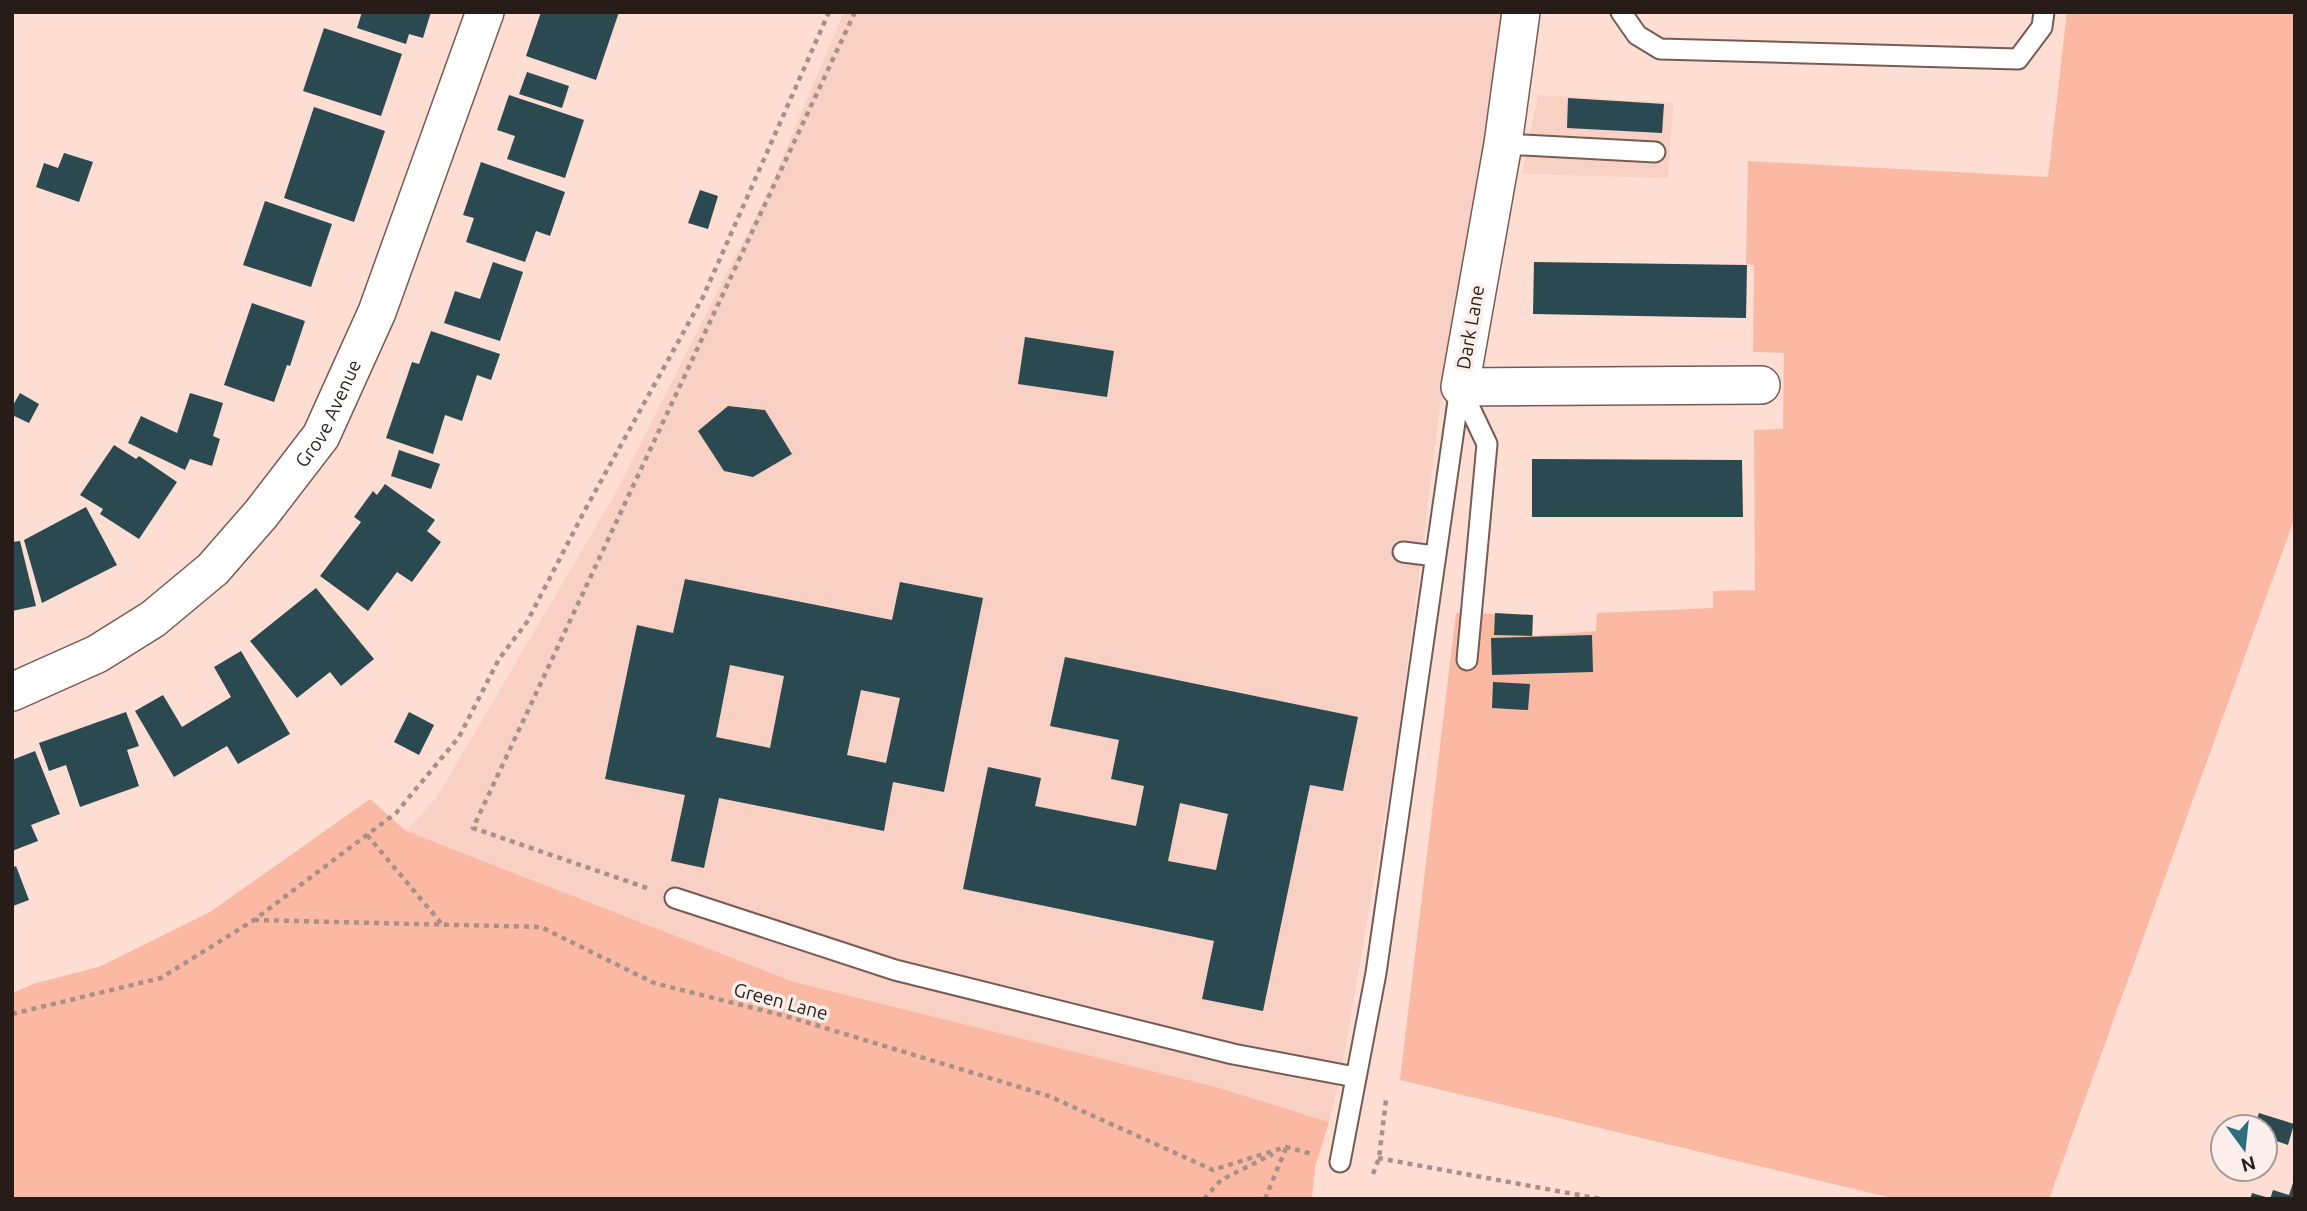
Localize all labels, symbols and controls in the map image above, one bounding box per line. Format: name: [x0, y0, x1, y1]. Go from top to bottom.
street label: Dark Lane: [1452, 283, 1488, 371]
street label: Grove Avenue: [290, 356, 365, 471]
street label: Green Lane: [731, 978, 831, 1024]
north arrow: [2209, 1113, 2279, 1183]
text: N: [2239, 1152, 2258, 1177]

